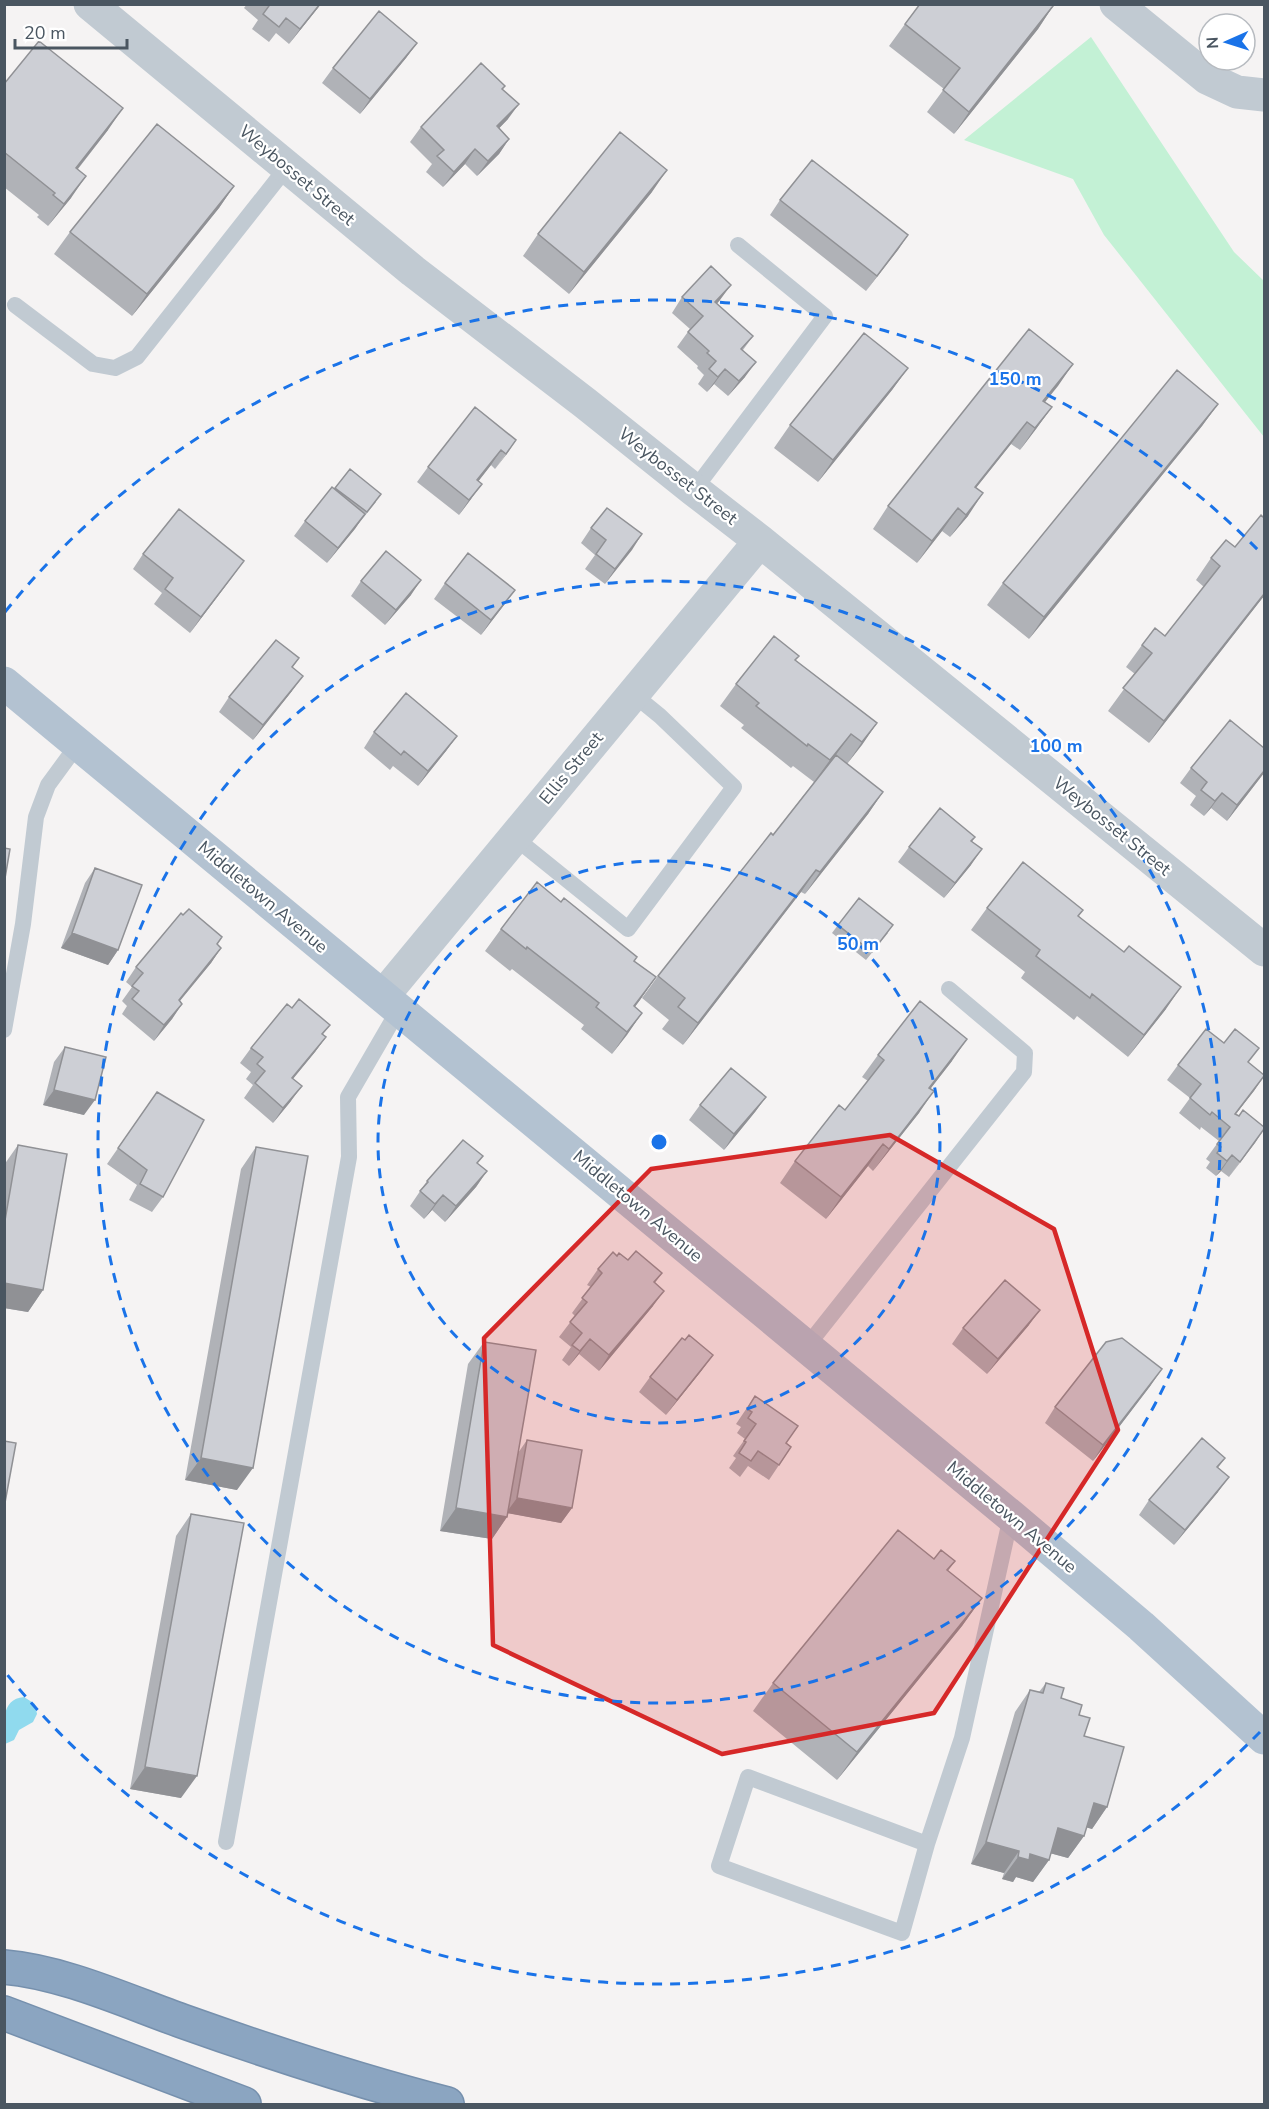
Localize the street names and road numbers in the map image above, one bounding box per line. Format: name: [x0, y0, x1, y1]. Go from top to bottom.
street label: Weybosset Street: [234, 119, 361, 231]
street label: Weybosset Street: [614, 422, 743, 530]
street label: Ellis Street: [534, 726, 609, 809]
street label: Weybosset Street: [1048, 771, 1176, 881]
street label: Middletown Avenue: [193, 836, 333, 958]
street label: Middletown Avenue: [568, 1145, 708, 1267]
street label: Middletown Avenue: [942, 1456, 1082, 1578]

